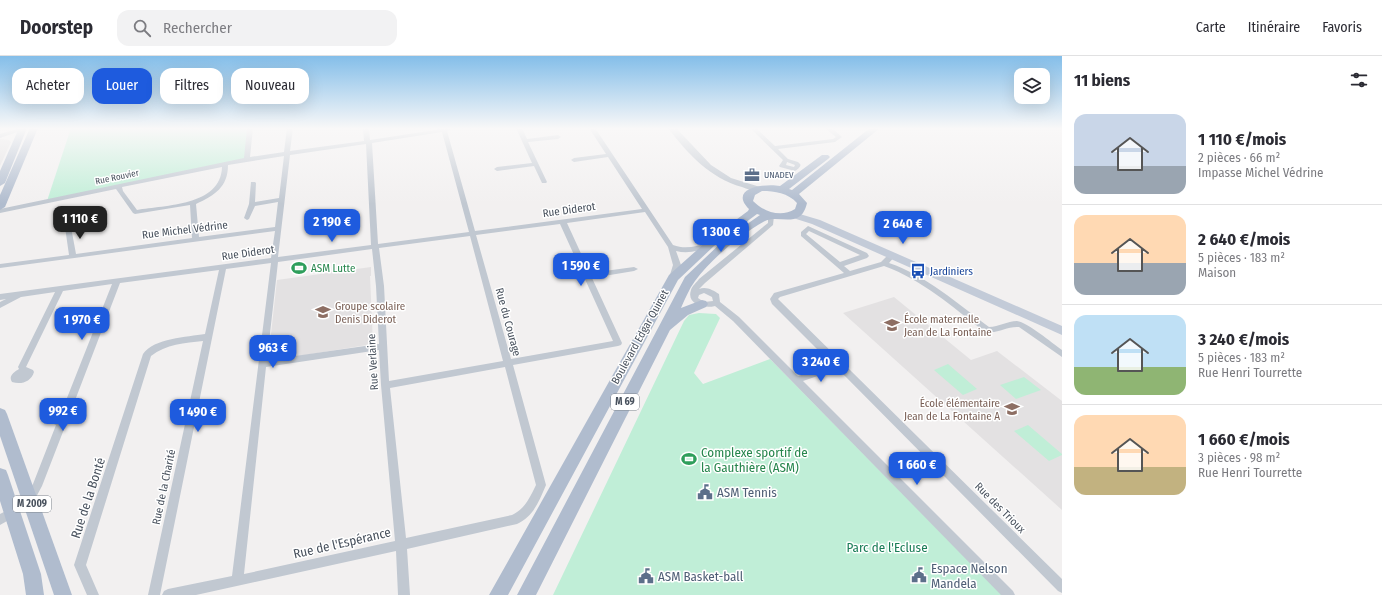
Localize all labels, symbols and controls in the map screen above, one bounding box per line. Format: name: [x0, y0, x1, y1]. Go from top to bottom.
search box: [117, 10, 397, 46]
text: Doorstep: [20, 16, 93, 39]
icon: search: [131, 17, 153, 39]
text: Rechercher: [163, 19, 232, 37]
text: Carte: [1196, 19, 1226, 36]
text: Itinéraire: [1248, 19, 1300, 36]
text: Favoris: [1322, 19, 1362, 36]
chip: Acheter: [12, 68, 84, 104]
chip: Louer: [92, 68, 152, 104]
chip: Filtres: [160, 68, 223, 104]
chip: Nouveau: [231, 68, 309, 104]
map controls: [1014, 68, 1050, 104]
button: layers: [1014, 68, 1050, 104]
icon: filters: [1348, 69, 1370, 91]
text: 11 biens: [1074, 70, 1130, 91]
text: 1 110 €/mois: [1198, 129, 1286, 150]
icon: home: [1106, 130, 1154, 178]
text: 2 pièces · 66 m²: [1198, 150, 1280, 165]
text: Impasse Michel Védrine: [1198, 165, 1324, 180]
office icon: UNADEV: [743, 166, 761, 184]
street label: Rue Rouvier: [94, 167, 141, 186]
place label: UNADEV: [764, 170, 794, 180]
street label: Rue Diderot: [542, 200, 597, 220]
pin: 1 110 €: [43, 206, 117, 240]
pin: 2 190 €: [295, 209, 369, 243]
text: 1 110 €: [62, 211, 98, 226]
pin: 2 640 €: [866, 211, 940, 245]
text: 2 190 €: [313, 214, 351, 229]
text: 2 640 €: [884, 216, 922, 231]
street label: Rue Michel Védrine: [141, 218, 229, 242]
pin: 1 300 €: [684, 219, 758, 253]
text: 1 300 €: [702, 224, 740, 239]
text: 2 640 €/mois: [1198, 229, 1290, 250]
icon: home: [1106, 231, 1154, 279]
street label: Rue Diderot: [221, 243, 276, 263]
text: 5 pièces · 183 m²: [1198, 250, 1285, 265]
pin: 1 590 €: [544, 253, 618, 287]
text: 1 590 €: [562, 258, 600, 273]
sports icon: ASM Lutte: [290, 259, 308, 277]
place label: ASM Lutte: [311, 262, 355, 275]
bus stop icon: Jardiniers: [909, 262, 927, 280]
place label: Jardiniers: [930, 265, 973, 278]
text: Maison: [1198, 265, 1236, 280]
street label: Rue du Courage: [493, 286, 523, 358]
street label: Boulevard Edgar Quinet: [609, 287, 672, 386]
place label: Groupe scolaire Denis Diderot: [335, 300, 405, 326]
school or university icon: Groupe scolaire Denis Diderot: [314, 303, 332, 321]
pin: 1 970 €: [45, 307, 119, 341]
text: 1 970 €: [64, 312, 101, 327]
place label: École maternelle Jean de La Fontaine: [904, 312, 992, 339]
school or university icon: École maternelle Jean de La Fontaine: [883, 316, 901, 334]
text: 3 240 €/mois: [1198, 329, 1289, 350]
icon: home: [1106, 331, 1154, 379]
street label: Rue Verlaine: [365, 333, 381, 391]
pin: 963 €: [245, 335, 301, 369]
text: 963 €: [258, 340, 288, 355]
pin: 3 240 €: [784, 349, 858, 383]
text: 5 pièces · 183 m²: [1198, 350, 1285, 365]
text: 3 240 €: [802, 354, 840, 369]
text: Rue Henri Tourrette: [1198, 365, 1302, 380]
road number: M 69: [611, 394, 639, 410]
place label: École élémentaire Jean de La Fontaine A: [904, 396, 1000, 423]
pin: 992 €: [35, 398, 91, 432]
pin: 1 490 €: [161, 399, 235, 433]
school or university icon: École élémentaire Jean de La Fontaine A: [1003, 400, 1021, 418]
text: 992 €: [49, 403, 77, 418]
text: 1 490 €: [179, 404, 217, 419]
text: 1 660 €/mois: [1198, 429, 1290, 450]
icon: home: [1106, 431, 1154, 479]
place label: Complexe sportif de la Gauthière (ASM): [701, 445, 808, 475]
street label: Rue de la Charité: [150, 448, 178, 526]
sports icon: Complexe sportif de la Gauthière (ASM): [680, 450, 698, 468]
text: 3 pièces · 98 m²: [1198, 450, 1280, 465]
pin: 1 660 €: [880, 452, 954, 486]
street label: Rue de la Bonté: [68, 456, 108, 540]
text: 1 660 €: [898, 457, 936, 472]
text: Rue Henri Tourrette: [1198, 465, 1302, 480]
street label: Rue des Trioux: [972, 480, 1028, 536]
public building icon: ASM Tennis: [696, 483, 714, 501]
place label: ASM Tennis: [717, 485, 777, 500]
road number: M 2009: [13, 496, 51, 512]
street label: Rue de l'Espérance: [292, 524, 392, 562]
park label: Parc de l'Ecluse: [846, 540, 928, 555]
place label: Espace Nelson Mandela: [931, 561, 1008, 591]
public building icon: Espace Nelson Mandela: [910, 566, 928, 584]
public building icon: ASM Basket-ball: [637, 567, 655, 585]
place label: ASM Basket-ball: [658, 569, 744, 584]

